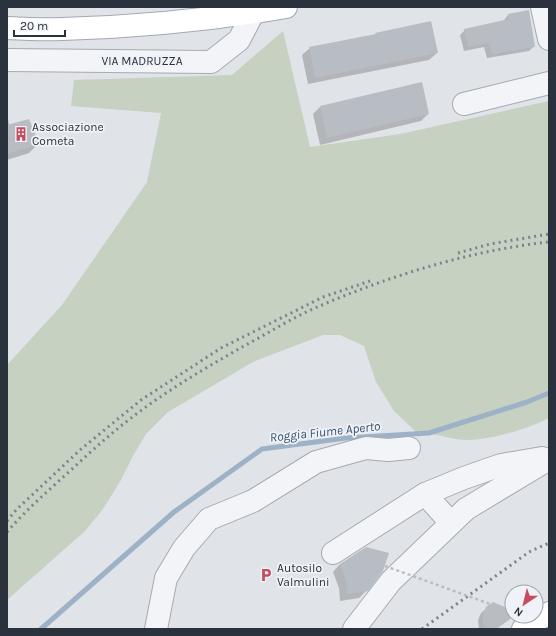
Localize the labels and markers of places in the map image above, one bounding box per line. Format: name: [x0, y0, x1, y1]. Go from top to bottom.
place label: Associazione Cometa: [32, 120, 104, 148]
building icon: Associazione Cometa: [13, 126, 29, 142]
place label: Autosilo Valmulini: [277, 561, 330, 589]
parking icon: Autosilo Valmulini: [258, 567, 274, 583]

